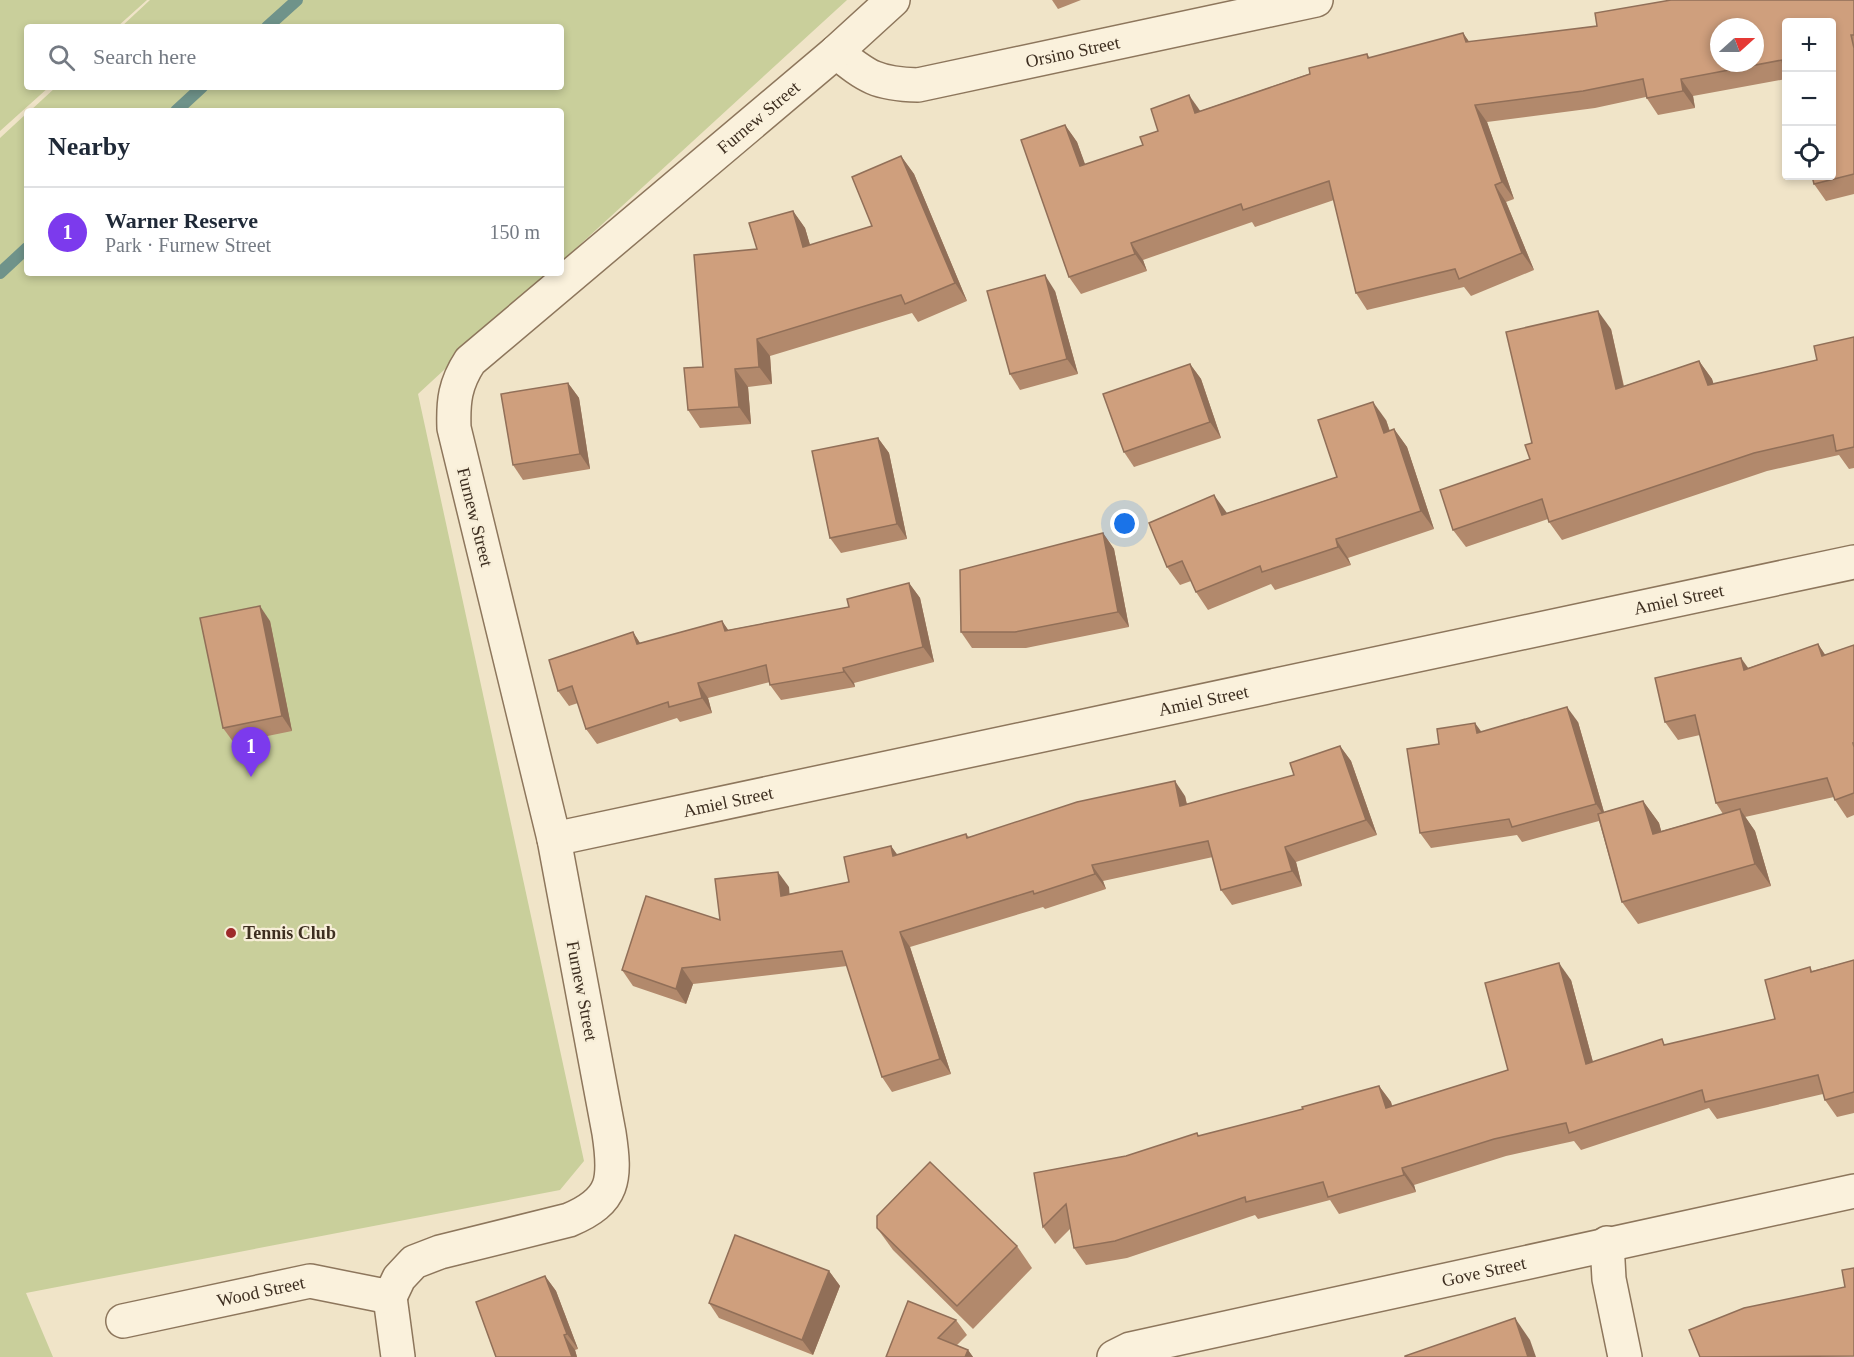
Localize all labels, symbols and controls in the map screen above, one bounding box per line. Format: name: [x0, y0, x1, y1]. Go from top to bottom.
north arrow: [1710, 18, 1764, 72]
map controls: [1782, 18, 1836, 180]
button: +: [1782, 18, 1836, 72]
search box: [24, 24, 564, 90]
street label: Orsino Street: [1024, 32, 1121, 72]
icon: search: [45, 41, 78, 74]
text: Search here: [93, 44, 196, 69]
button: −: [1782, 72, 1836, 126]
street label: Furnew Street: [713, 77, 804, 158]
button: locate: [1782, 126, 1836, 180]
text: Nearby: [48, 132, 130, 161]
text: Warner Reserve: [105, 208, 258, 233]
text: 1: [63, 221, 73, 243]
text: 150 m: [489, 221, 540, 243]
text: Park · Furnew Street: [105, 234, 271, 256]
street label: Furnew Street: [453, 465, 497, 569]
your location: [1110, 509, 1139, 538]
street label: Amiel Street: [1632, 580, 1726, 619]
street label: Amiel Street: [1157, 681, 1250, 720]
pin: 1: [232, 728, 270, 777]
street label: Amiel Street: [681, 783, 775, 821]
place label: Tennis Club: [243, 923, 336, 943]
marker: Tennis Club: [224, 926, 238, 940]
street label: Furnew Street: [563, 939, 601, 1043]
street label: Gove Street: [1440, 1253, 1528, 1291]
street label: Wood Street: [215, 1272, 307, 1311]

